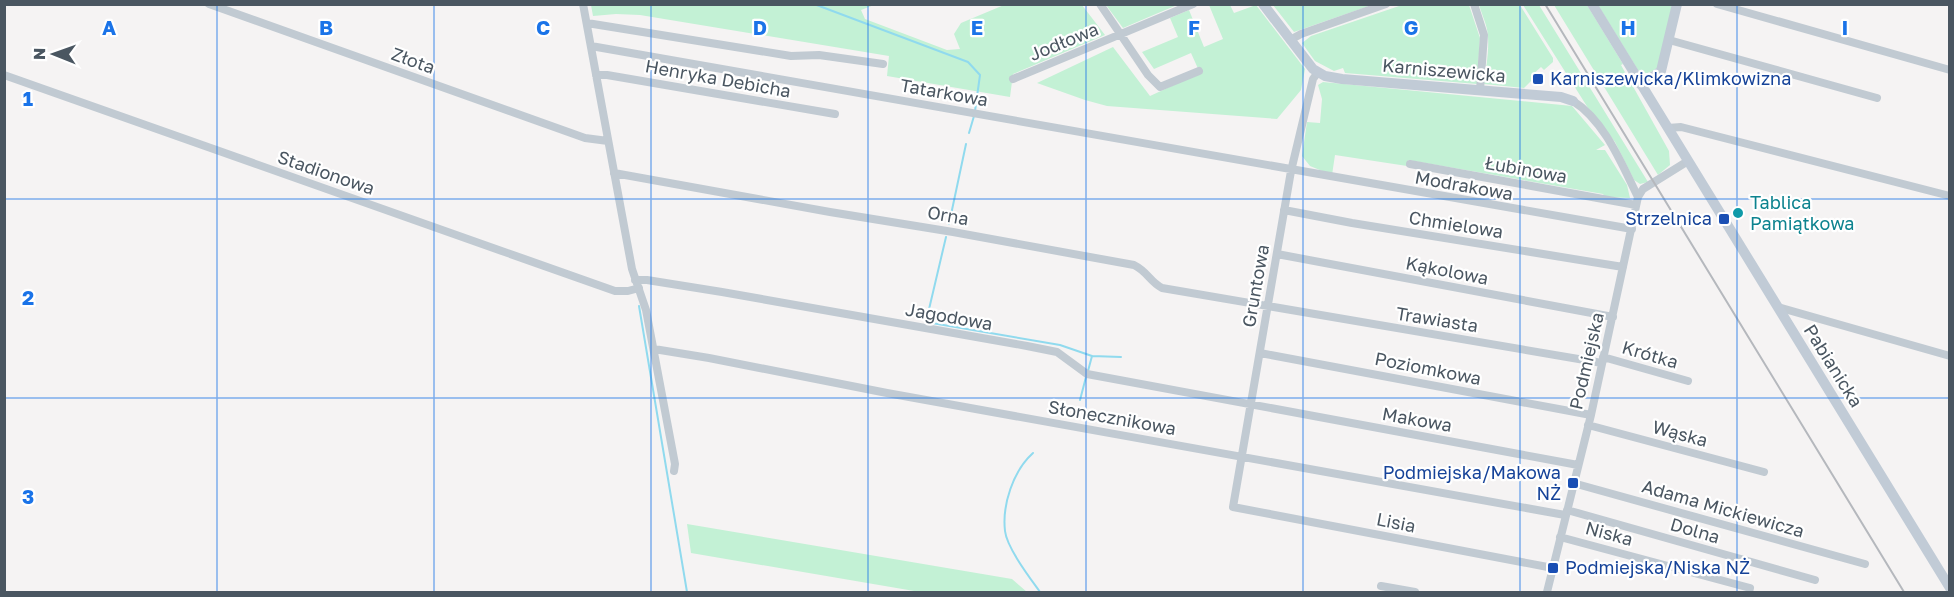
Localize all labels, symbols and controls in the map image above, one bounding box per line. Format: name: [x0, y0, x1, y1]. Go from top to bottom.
text: A: [102, 15, 116, 39]
text: B: [319, 15, 333, 39]
text: C: [536, 15, 550, 39]
text: D: [753, 15, 767, 39]
text: E: [971, 15, 983, 39]
text: F: [1188, 15, 1200, 39]
text: G: [1404, 15, 1418, 39]
text: H: [1620, 15, 1636, 39]
text: I: [1842, 15, 1848, 39]
street label: Jodłowa: [1026, 17, 1102, 65]
north arrow: [24, 24, 84, 84]
street label: Złota: [389, 42, 438, 78]
text: N: [29, 47, 49, 60]
street label: Henryka Debicha: [644, 54, 793, 102]
street label: Karniszewicka: [1382, 54, 1507, 86]
place label: Karniszewicka/Klimkowizna: [1550, 67, 1791, 89]
marker: Karniszewicka/Klimkowizna: [1531, 72, 1545, 86]
street label: Tatarkowa: [899, 73, 990, 111]
text: 1: [23, 86, 33, 110]
street label: Stadionowa: [275, 145, 378, 199]
street label: Łubinowa: [1483, 151, 1569, 187]
street label: Modrakowa: [1413, 166, 1515, 204]
place label: Tablica Pamiątkowa: [1750, 191, 1855, 234]
street label: Orna: [926, 201, 971, 229]
street label: Chmielowa: [1407, 206, 1505, 242]
marker: Tablica Pamiątkowa: [1731, 206, 1745, 220]
place label: Strzelnica: [1625, 207, 1712, 229]
marker: Strzelnica: [1717, 212, 1731, 226]
street label: Gruntowa: [1237, 243, 1273, 329]
street label: Kąkolowa: [1404, 251, 1490, 289]
text: 2: [22, 285, 34, 309]
street label: Jagodowa: [904, 298, 994, 334]
street label: Trawiasta: [1395, 302, 1480, 336]
street label: Podmiejska: [1564, 310, 1608, 412]
street label: Pabianicka: [1800, 320, 1868, 411]
street label: Krótka: [1620, 336, 1681, 373]
street label: Poziomkowa: [1373, 347, 1483, 389]
street label: Słonecznikowa: [1047, 395, 1178, 439]
street label: Makowa: [1381, 402, 1454, 436]
street label: Wąska: [1650, 415, 1710, 451]
place label: Podmiejska/Makowa NŻ: [1383, 461, 1561, 504]
street label: Adama Mickiewicza: [1640, 474, 1807, 542]
marker: Podmiejska/Makowa NŻ: [1566, 476, 1580, 490]
text: 3: [22, 484, 34, 508]
street label: Lisia: [1375, 507, 1418, 537]
street label: Dolna: [1668, 513, 1723, 548]
street label: Niska: [1583, 516, 1635, 550]
place label: Podmiejska/Niska NŻ: [1565, 556, 1750, 578]
marker: Podmiejska/Niska NŻ: [1546, 561, 1560, 575]

